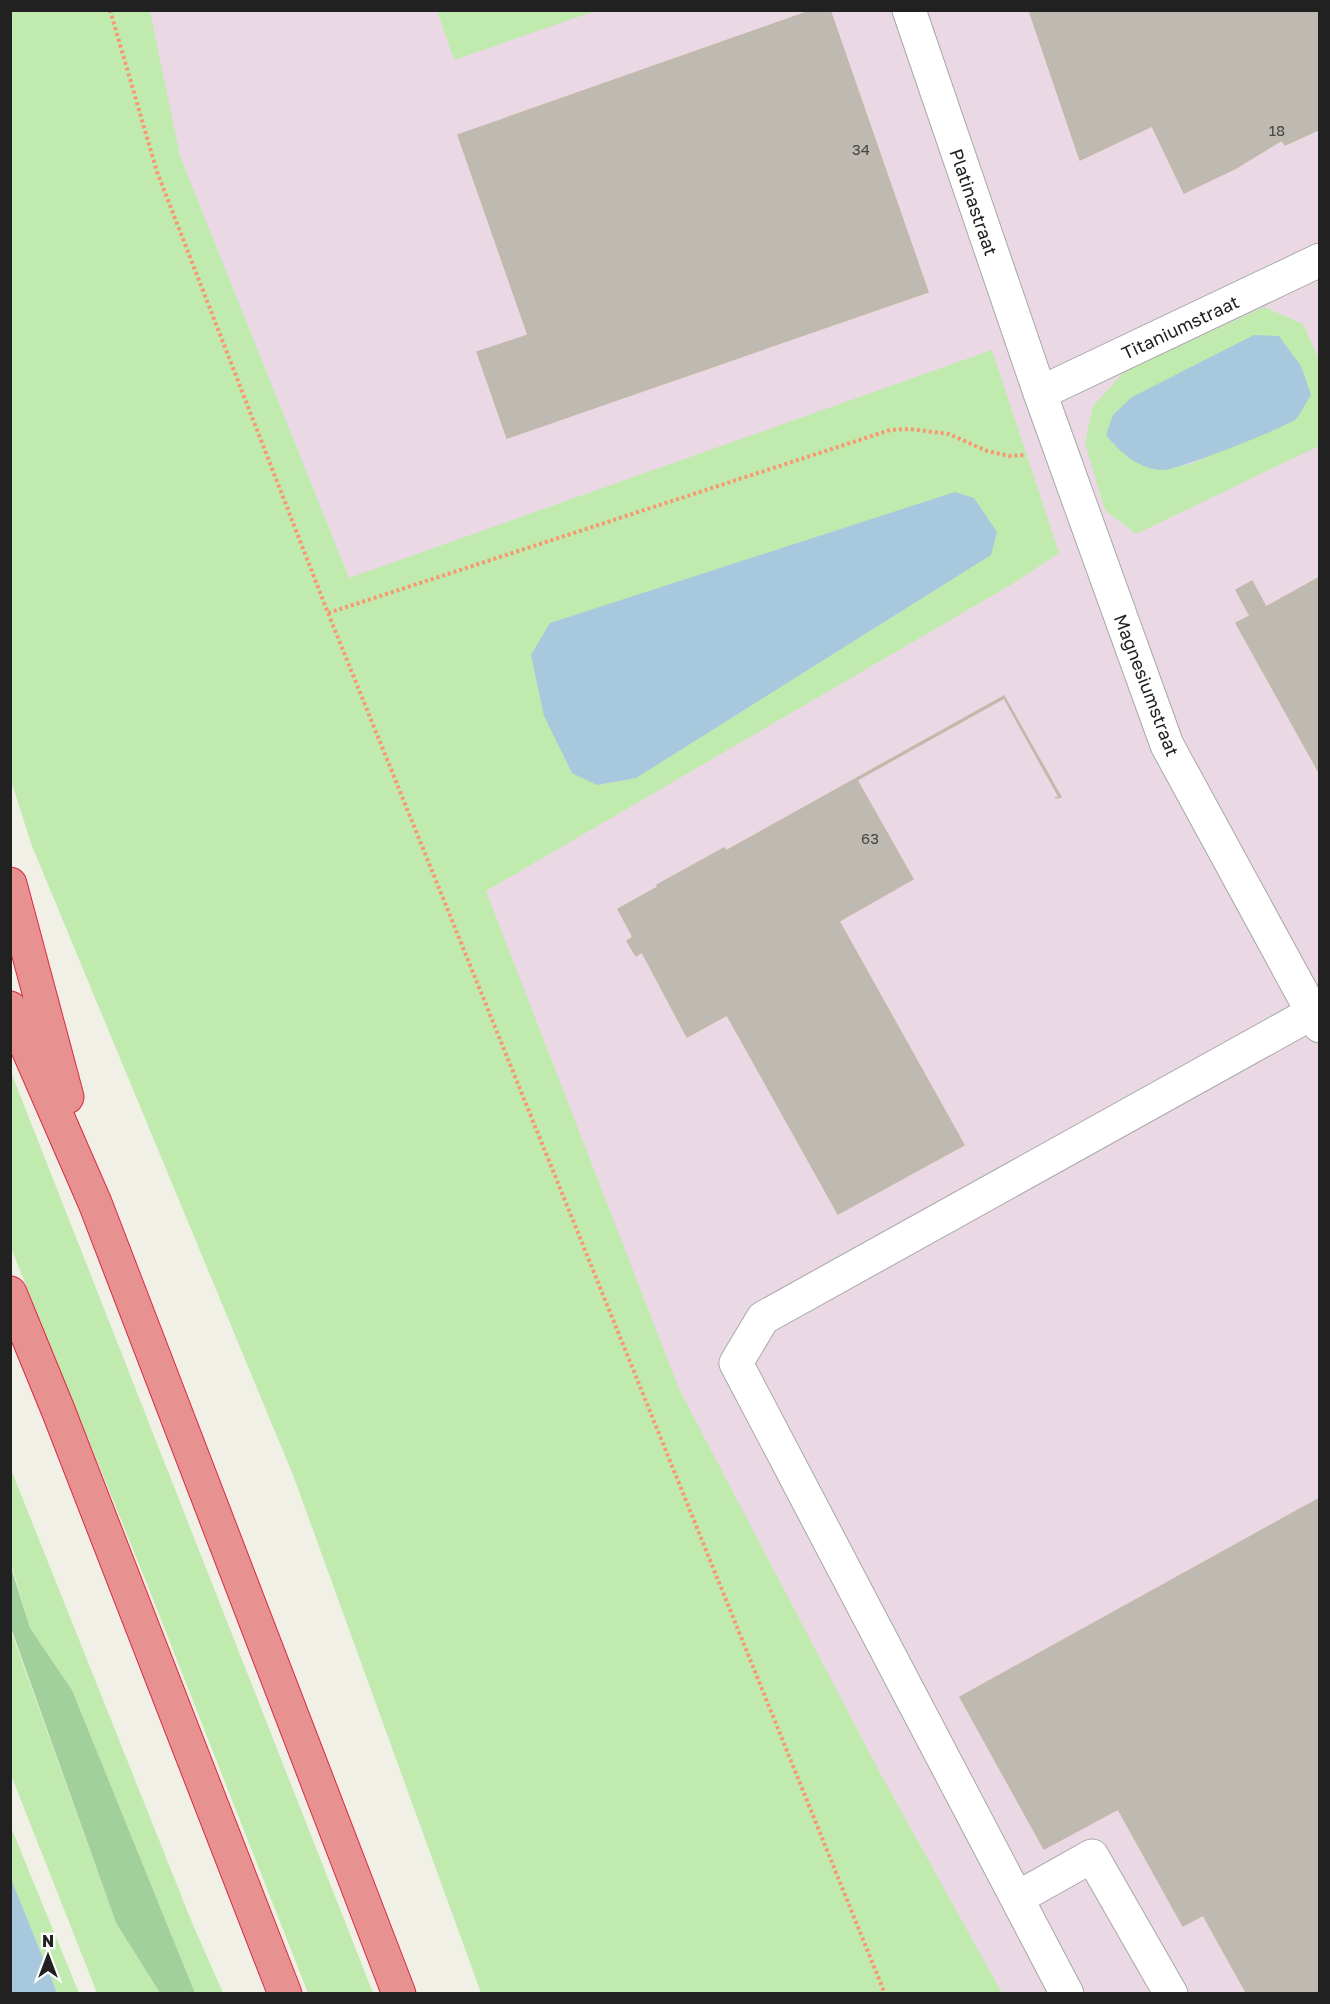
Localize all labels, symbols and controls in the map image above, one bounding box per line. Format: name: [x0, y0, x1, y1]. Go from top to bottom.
house number: 18: [1269, 121, 1285, 139]
house number: 34: [852, 140, 870, 158]
street label: Platinastraat: [945, 146, 1003, 258]
street label: Titaniumstraat: [1118, 290, 1242, 364]
street label: Magnesiumstraat: [1110, 611, 1184, 759]
house number: 63: [861, 829, 879, 847]
north arrow: [18, 1926, 78, 1986]
text: N: [42, 1931, 54, 1951]

